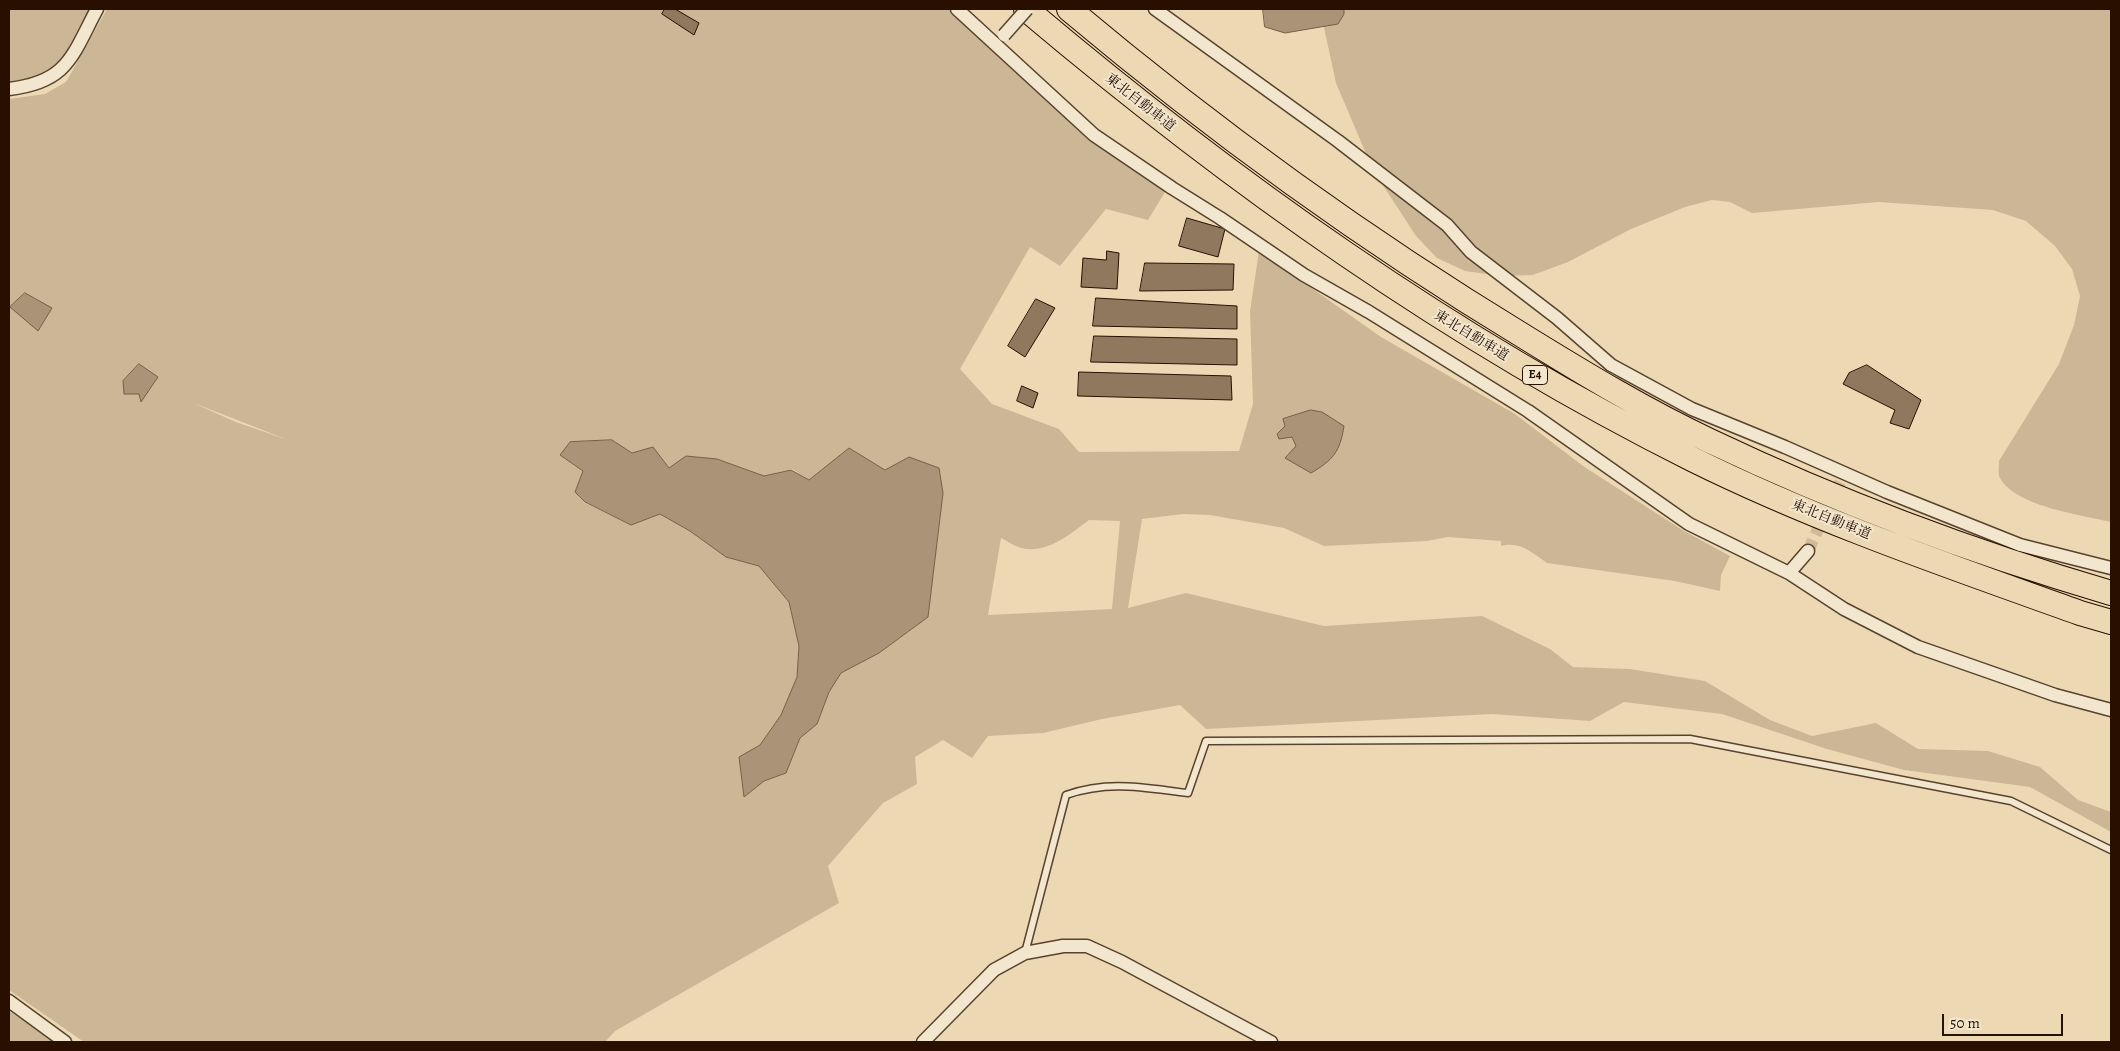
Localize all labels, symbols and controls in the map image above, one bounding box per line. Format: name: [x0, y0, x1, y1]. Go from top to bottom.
street label: 東北自動車道: [1102, 71, 1178, 135]
street label: 東北自動車道: [1431, 307, 1511, 365]
road number: E4: [1522, 366, 1548, 384]
street label: 東北自動車道: [1789, 496, 1873, 544]
scale bar: [1945, 1004, 2066, 1036]
text: 50 m: [1950, 1013, 1980, 1033]

